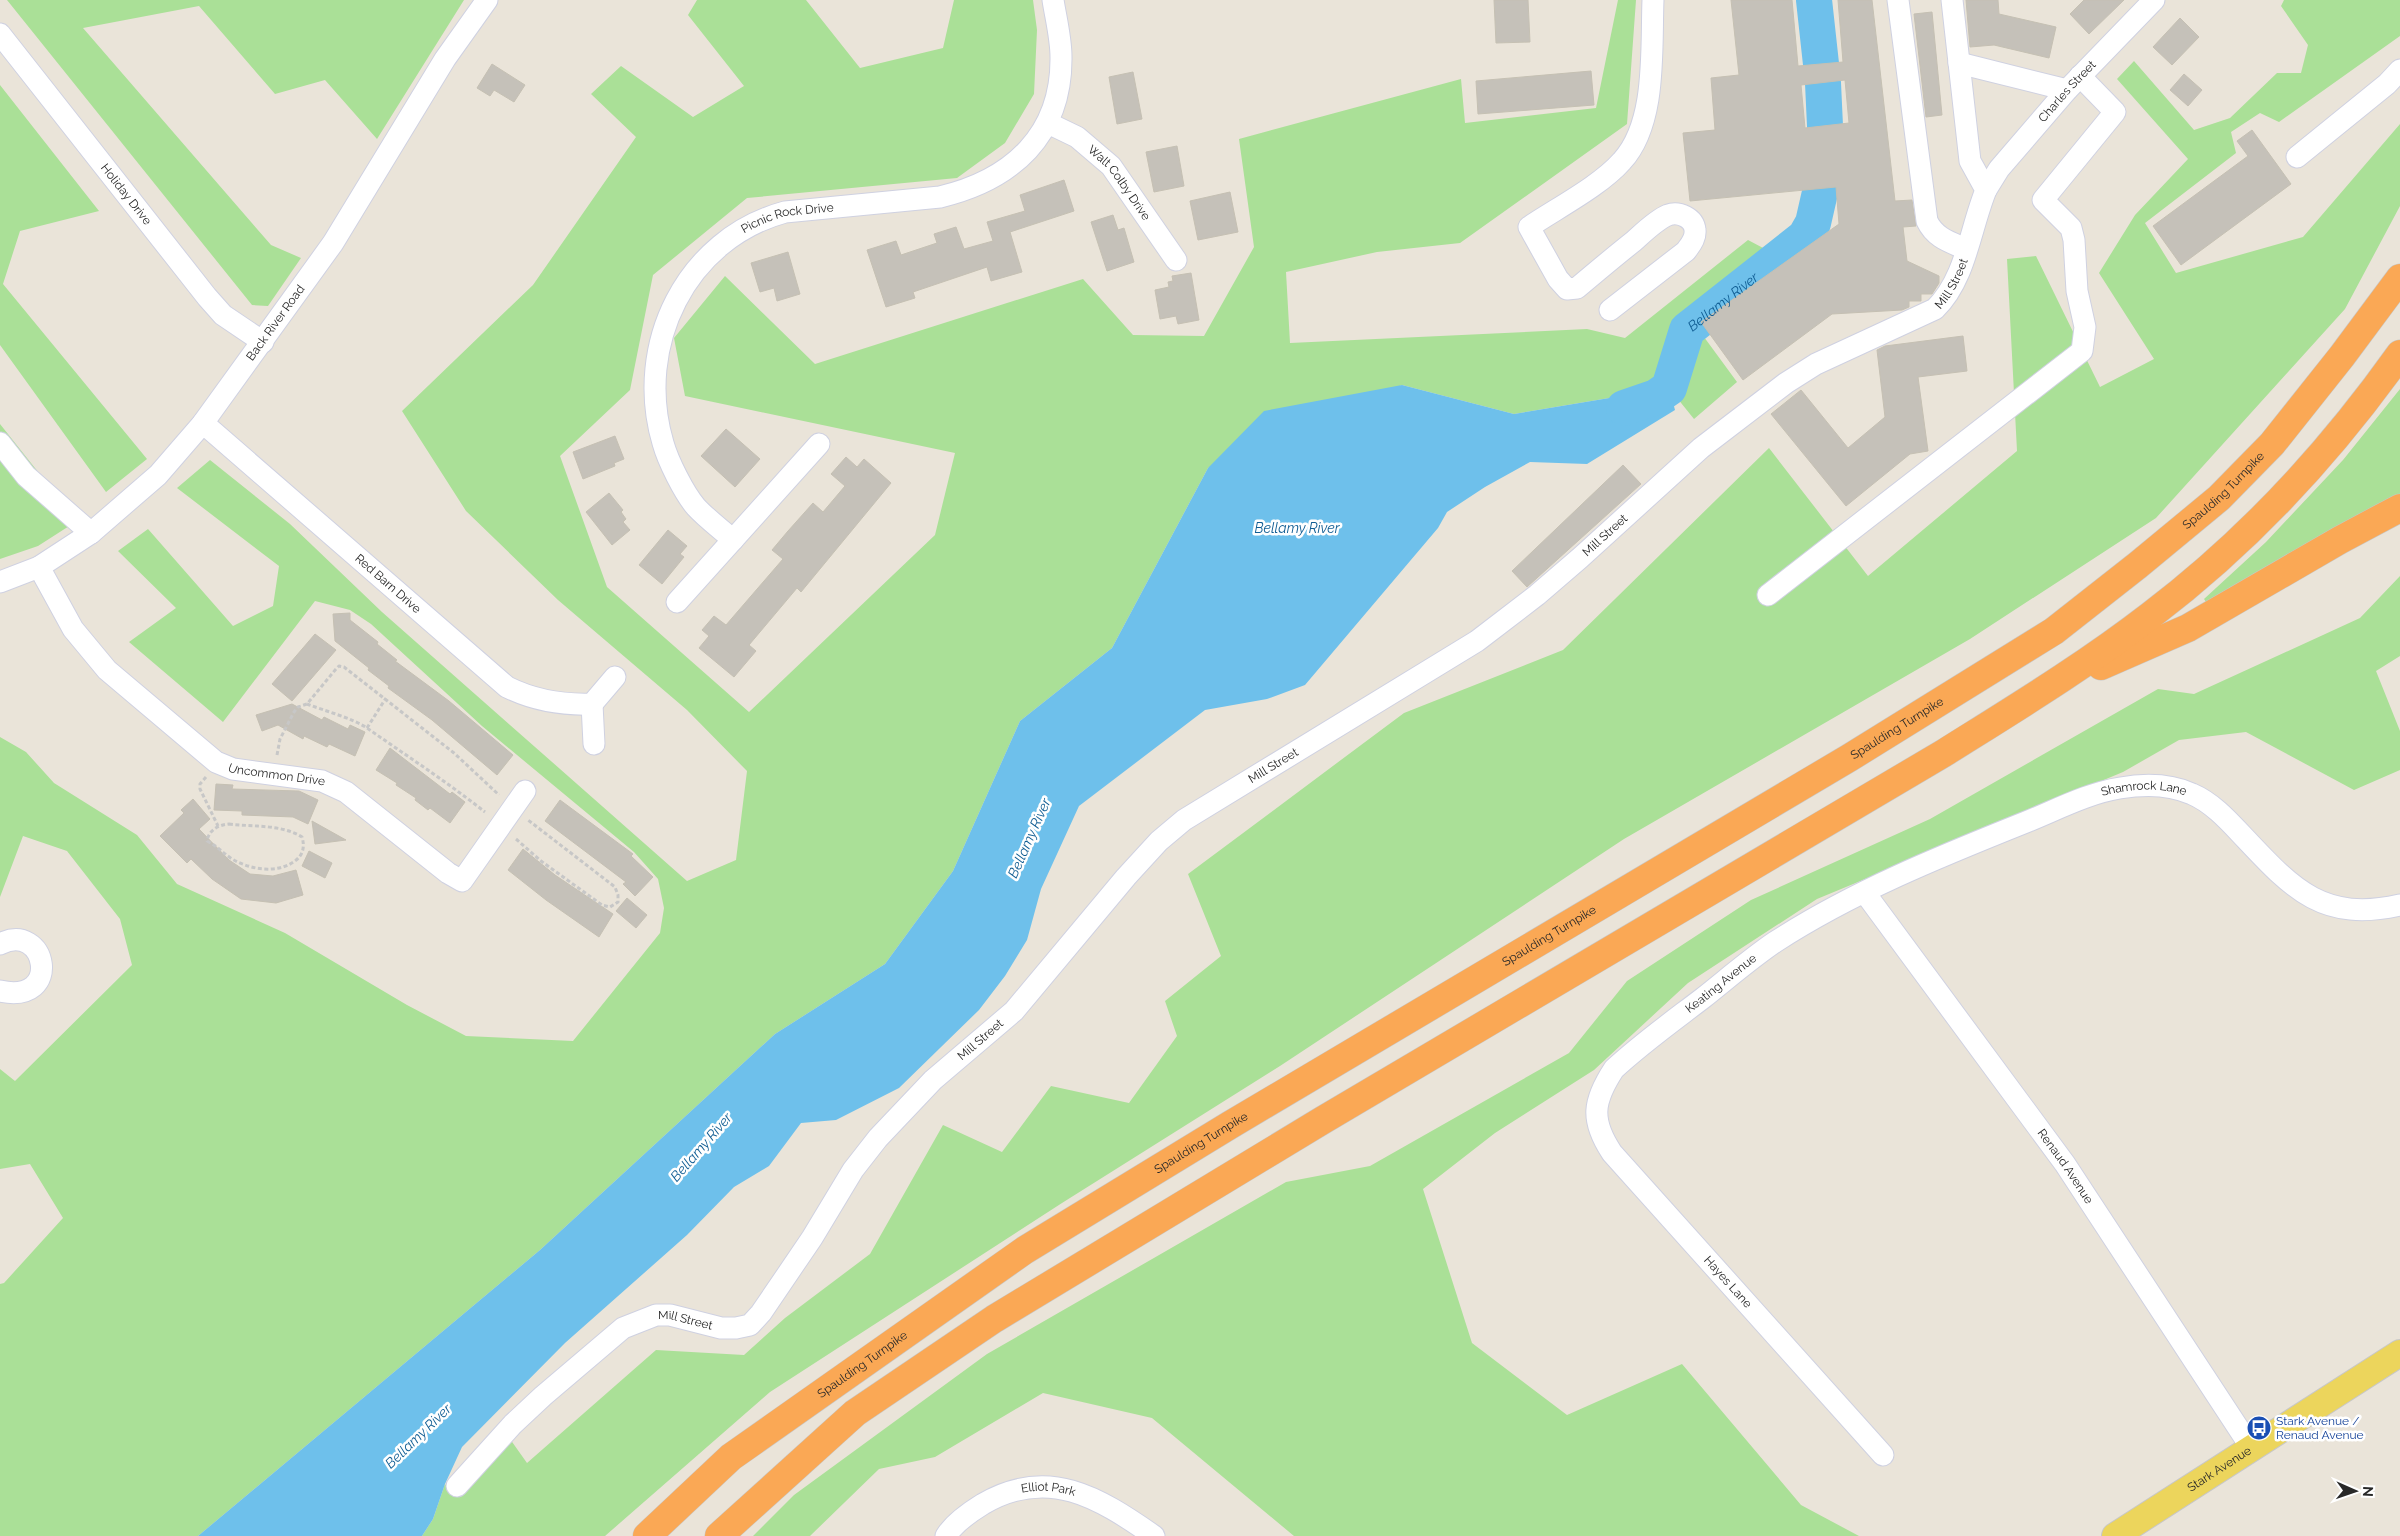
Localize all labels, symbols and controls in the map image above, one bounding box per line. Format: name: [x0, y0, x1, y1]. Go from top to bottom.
street label: Charles Street: [2035, 58, 2099, 125]
street label: Walt Colby Drive: [1085, 142, 1153, 223]
street label: Holiday Drive: [98, 161, 154, 228]
street label: Picnic Rock Drive: [739, 200, 834, 236]
street label: Mill Street: [1932, 256, 1971, 312]
water label: Bellamy River: [1684, 268, 1762, 334]
street label: Back River Road: [243, 282, 307, 363]
street label: Spaulding Turnpike: [2180, 449, 2267, 532]
street label: Mill Street: [1580, 511, 1630, 559]
water label: Bellamy River: [1254, 520, 1341, 536]
street label: Red Barn Drive: [352, 551, 424, 616]
street label: Spaulding Turnpike: [1848, 694, 1946, 762]
street label: Mill Street: [1246, 745, 1301, 786]
street label: Uncommon Drive: [226, 761, 326, 788]
street label: Shamrock Lane: [2099, 778, 2189, 799]
water label: Bellamy River: [1004, 795, 1054, 880]
street label: Spaulding Turnpike: [1500, 903, 1599, 969]
street label: Keating Avenue: [1683, 951, 1759, 1016]
street label: Mill Street: [955, 1016, 1006, 1063]
water label: Bellamy River: [667, 1109, 736, 1184]
street label: Spaulding Turnpike: [1152, 1109, 1250, 1176]
street label: Renaud Avenue: [2035, 1126, 2096, 1206]
street label: Hayes Lane: [1701, 1253, 1755, 1311]
street label: Mill Street: [658, 1308, 714, 1333]
street label: Spaulding Turnpike: [815, 1328, 910, 1401]
water label: Bellamy River: [382, 1400, 455, 1471]
place label: Stark Avenue / Renaud Avenue: [2276, 1414, 2364, 1442]
bus stop icon: Stark Avenue / Renaud Avenue: [2246, 1415, 2272, 1441]
street label: Stark Avenue: [2185, 1443, 2254, 1495]
north arrow: [2330, 1466, 2380, 1516]
street label: Elliot Park: [1020, 1480, 1078, 1499]
text: N: [2360, 1486, 2376, 1497]

